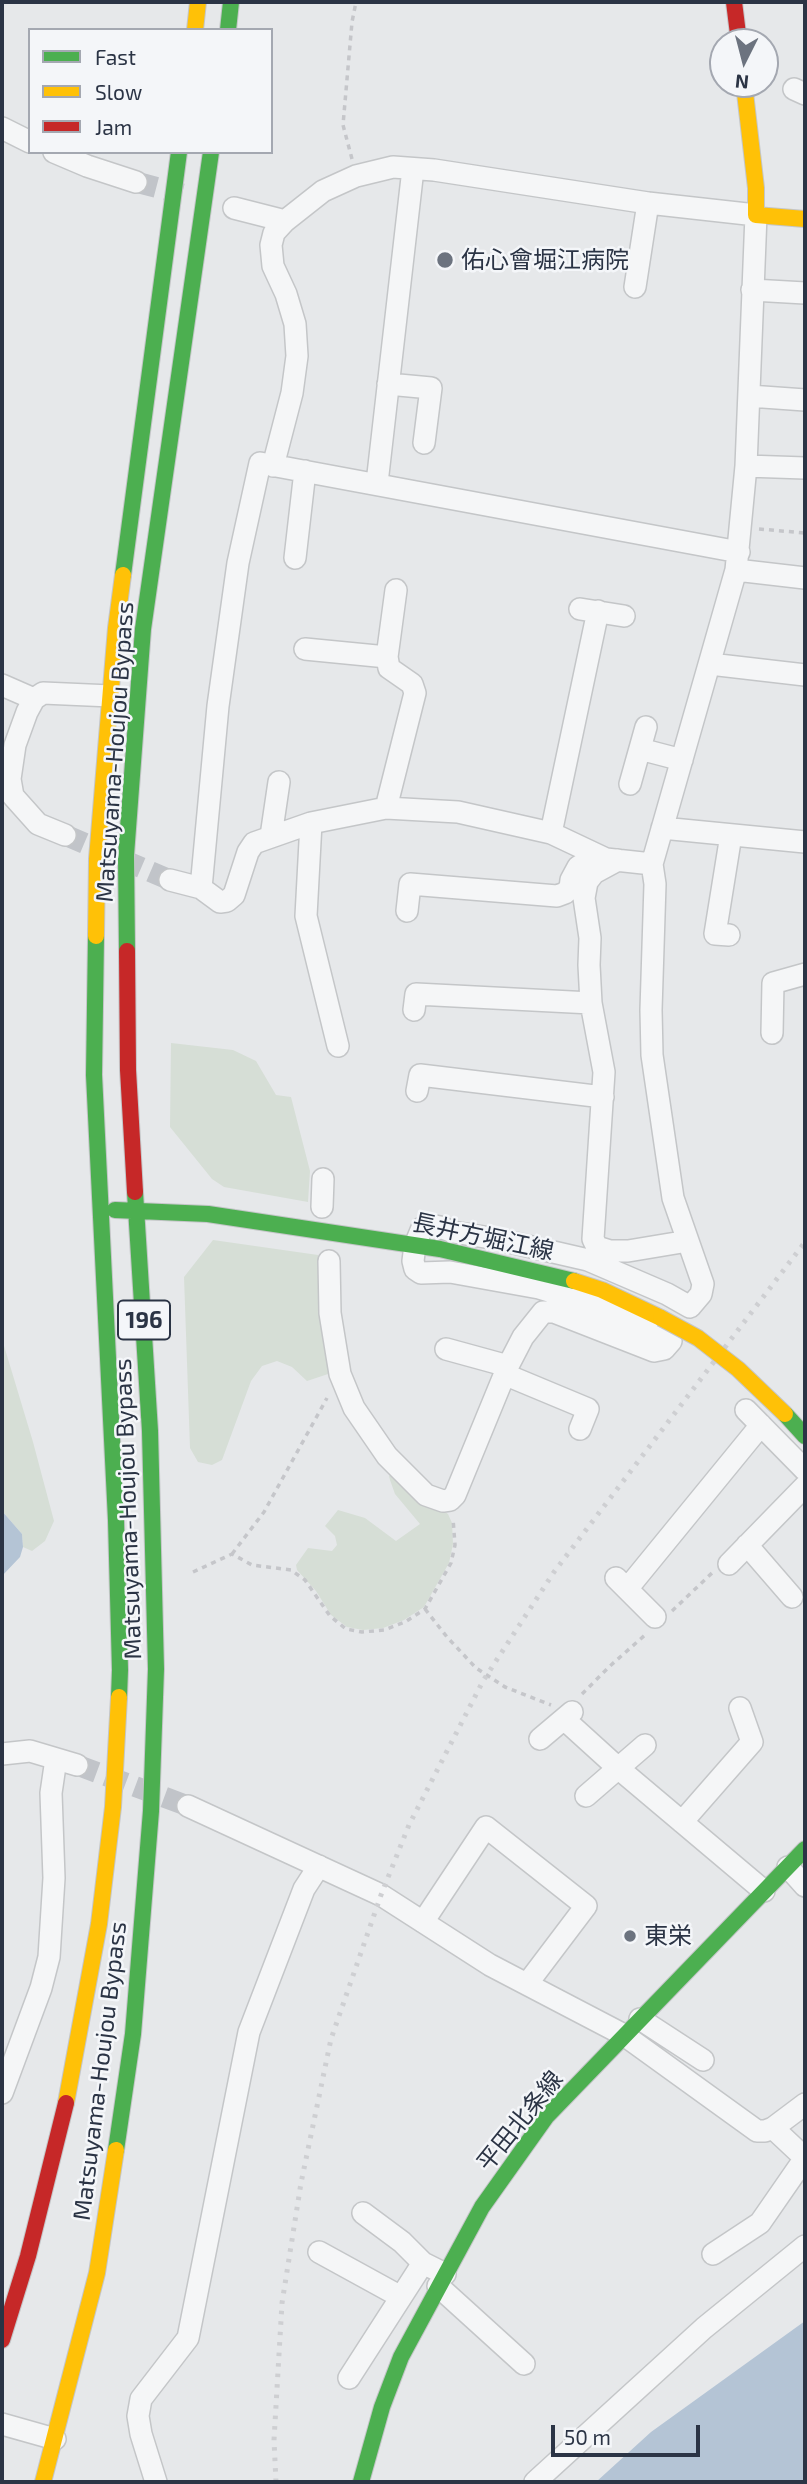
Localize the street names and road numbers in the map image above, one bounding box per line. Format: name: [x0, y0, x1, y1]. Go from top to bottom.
street label: Matsuyama-Houjou Bypass: [90, 601, 140, 903]
street label: 長井方堀江線: [410, 1208, 556, 1266]
road number: 196: [118, 1301, 170, 1340]
street label: Matsuyama-Houjou Bypass: [108, 1358, 148, 1660]
street label: Matsuyama-Houjou Bypass: [67, 1920, 133, 2222]
street label: 平田北条線: [471, 2065, 569, 2177]

